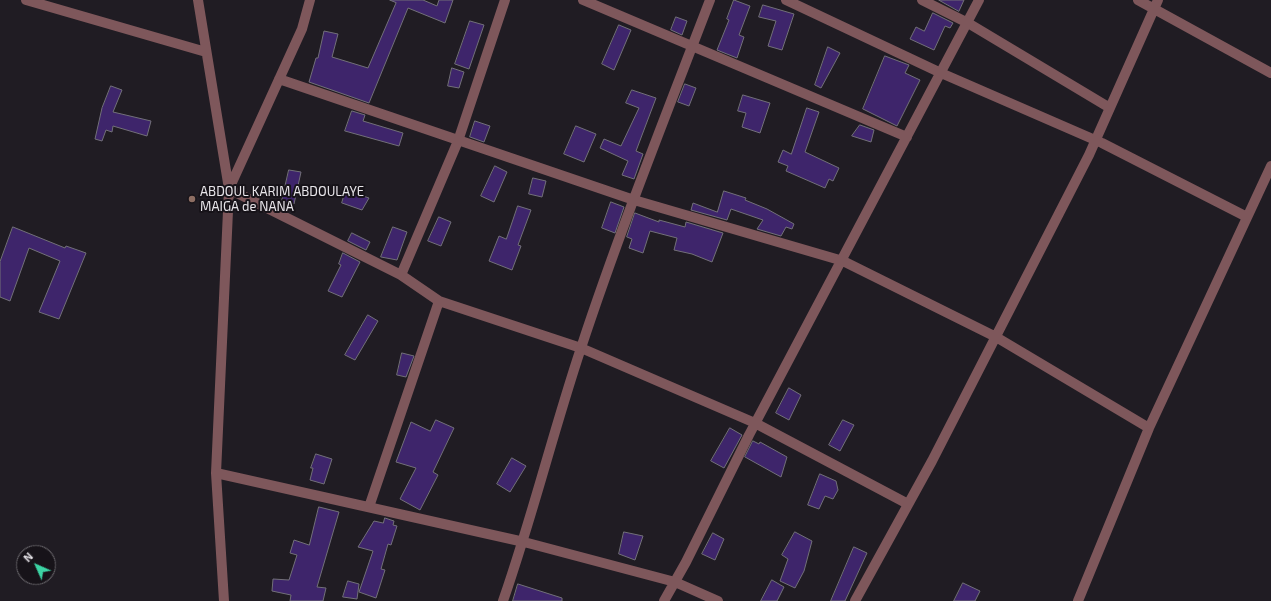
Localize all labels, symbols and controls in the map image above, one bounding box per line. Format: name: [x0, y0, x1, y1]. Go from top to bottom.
place label: ABDOUL KARIM ABDOULAYE MAIGA de NANA: [200, 184, 364, 215]
marker: ABDOUL KARIM ABDOULAYE MAIGA de NANA: [187, 194, 197, 204]
north arrow: [16, 545, 56, 585]
text: N: [20, 549, 35, 564]

